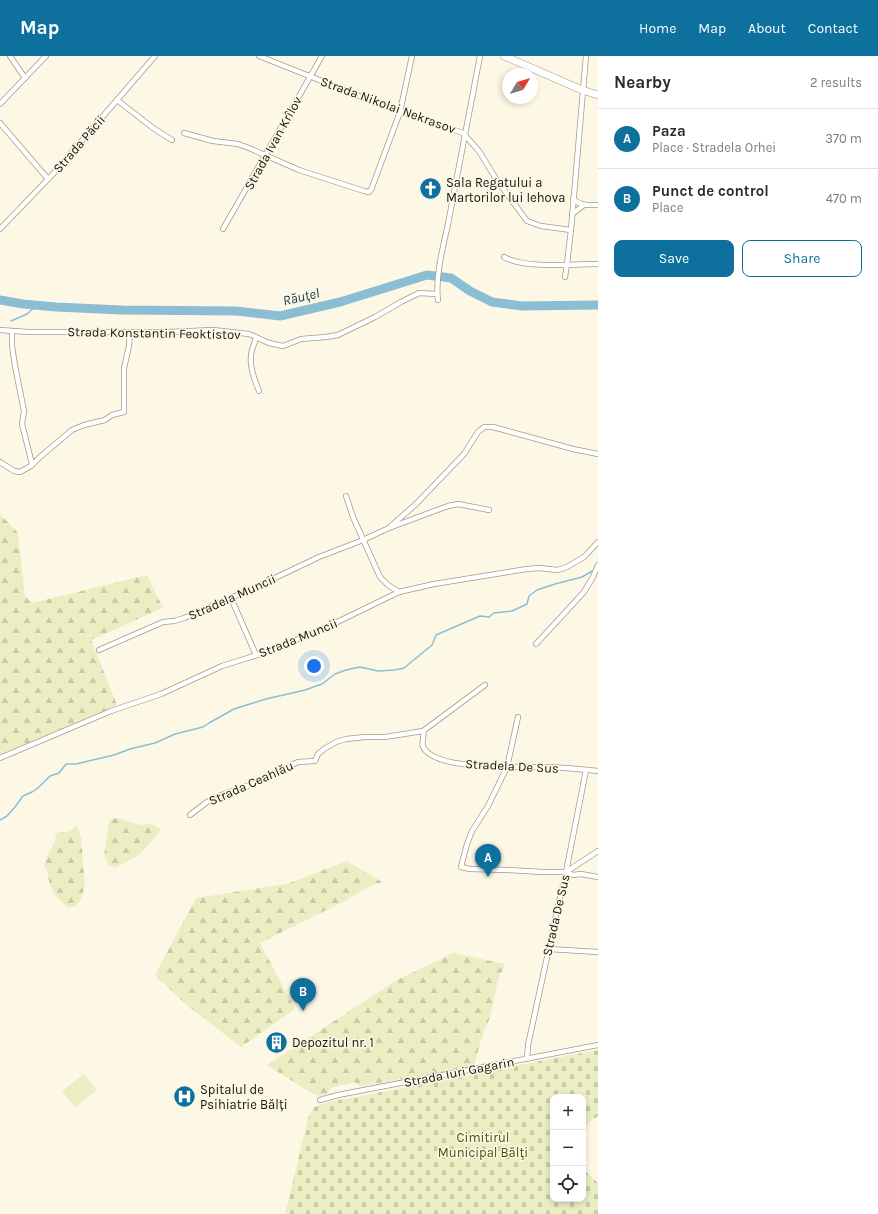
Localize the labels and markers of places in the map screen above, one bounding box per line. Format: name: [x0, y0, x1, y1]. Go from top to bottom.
place label: Sala Regatului a Martorilor lui Iehova: [446, 175, 565, 205]
church icon: Sala Regatului a Martorilor lui Iehova: [417, 176, 443, 202]
pin: A: [475, 844, 501, 877]
pin: B: [290, 978, 316, 1011]
building icon: Depozitul nr. 1: [263, 1029, 289, 1055]
place label: Depozitul nr. 1: [292, 1035, 374, 1050]
place label: Spitalul de Psihiatrie Bălți: [200, 1082, 288, 1112]
hospital icon: Spitalul de Psihiatrie Bălți: [171, 1083, 197, 1109]

